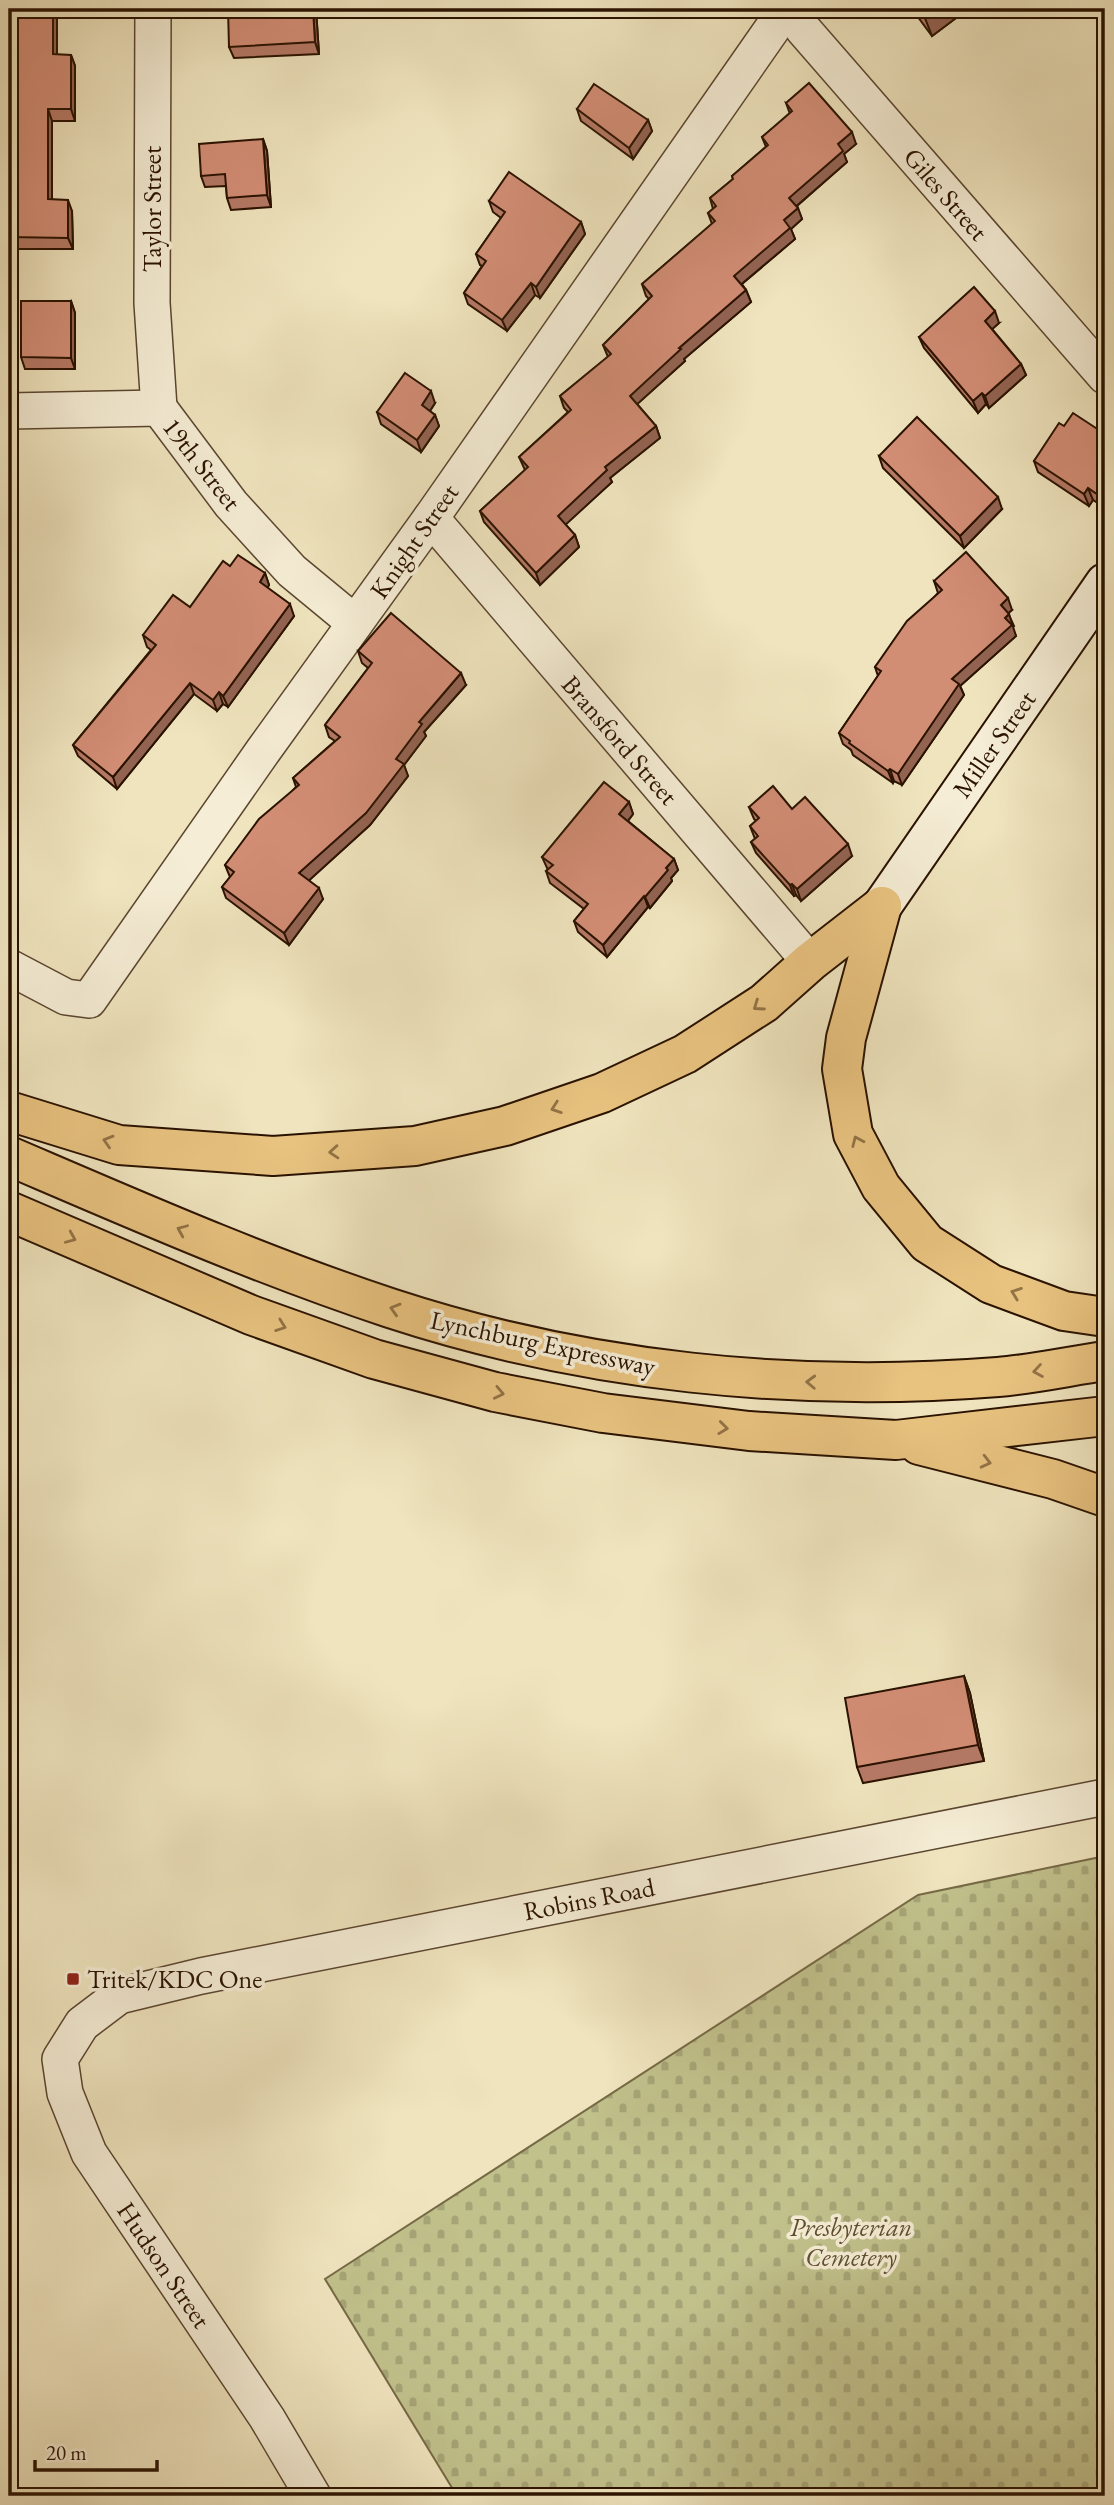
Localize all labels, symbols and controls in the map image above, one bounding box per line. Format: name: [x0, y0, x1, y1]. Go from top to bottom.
street label: Giles Street: [896, 140, 996, 248]
street label: Taylor Street: [135, 146, 169, 272]
street label: 19th Street: [155, 411, 249, 517]
street label: Knight Street: [362, 477, 466, 605]
street label: Bransford Street: [554, 668, 686, 812]
street label: Miller Street: [945, 684, 1043, 804]
one-way arrow: [753, 998, 766, 1010]
one-way arrow: [551, 1100, 563, 1115]
one-way arrow: [102, 1135, 114, 1150]
one-way arrow: [851, 1136, 865, 1148]
one-way arrow: [328, 1144, 339, 1159]
one-way arrow: [176, 1225, 188, 1239]
one-way arrow: [64, 1230, 77, 1244]
one-way arrow: [1010, 1287, 1022, 1301]
one-way arrow: [389, 1303, 401, 1318]
street label: Lynchburg Expressway: [427, 1303, 659, 1384]
one-way arrow: [275, 1318, 287, 1332]
one-way arrow: [1032, 1363, 1044, 1378]
one-way arrow: [805, 1374, 816, 1389]
one-way arrow: [493, 1384, 505, 1399]
one-way arrow: [717, 1420, 729, 1435]
one-way arrow: [980, 1454, 992, 1468]
street label: Robins Road: [521, 1869, 658, 1928]
place label: Tritek/KDC One: [87, 1962, 262, 1996]
marker: Tritek/KDC One: [65, 1971, 81, 1987]
street label: Hudson Street: [109, 2195, 219, 2335]
park label: Presbyterian Cemetery: [790, 2210, 912, 2274]
scale bar: [35, 2428, 158, 2472]
text: 20 m: [46, 2439, 87, 2466]

